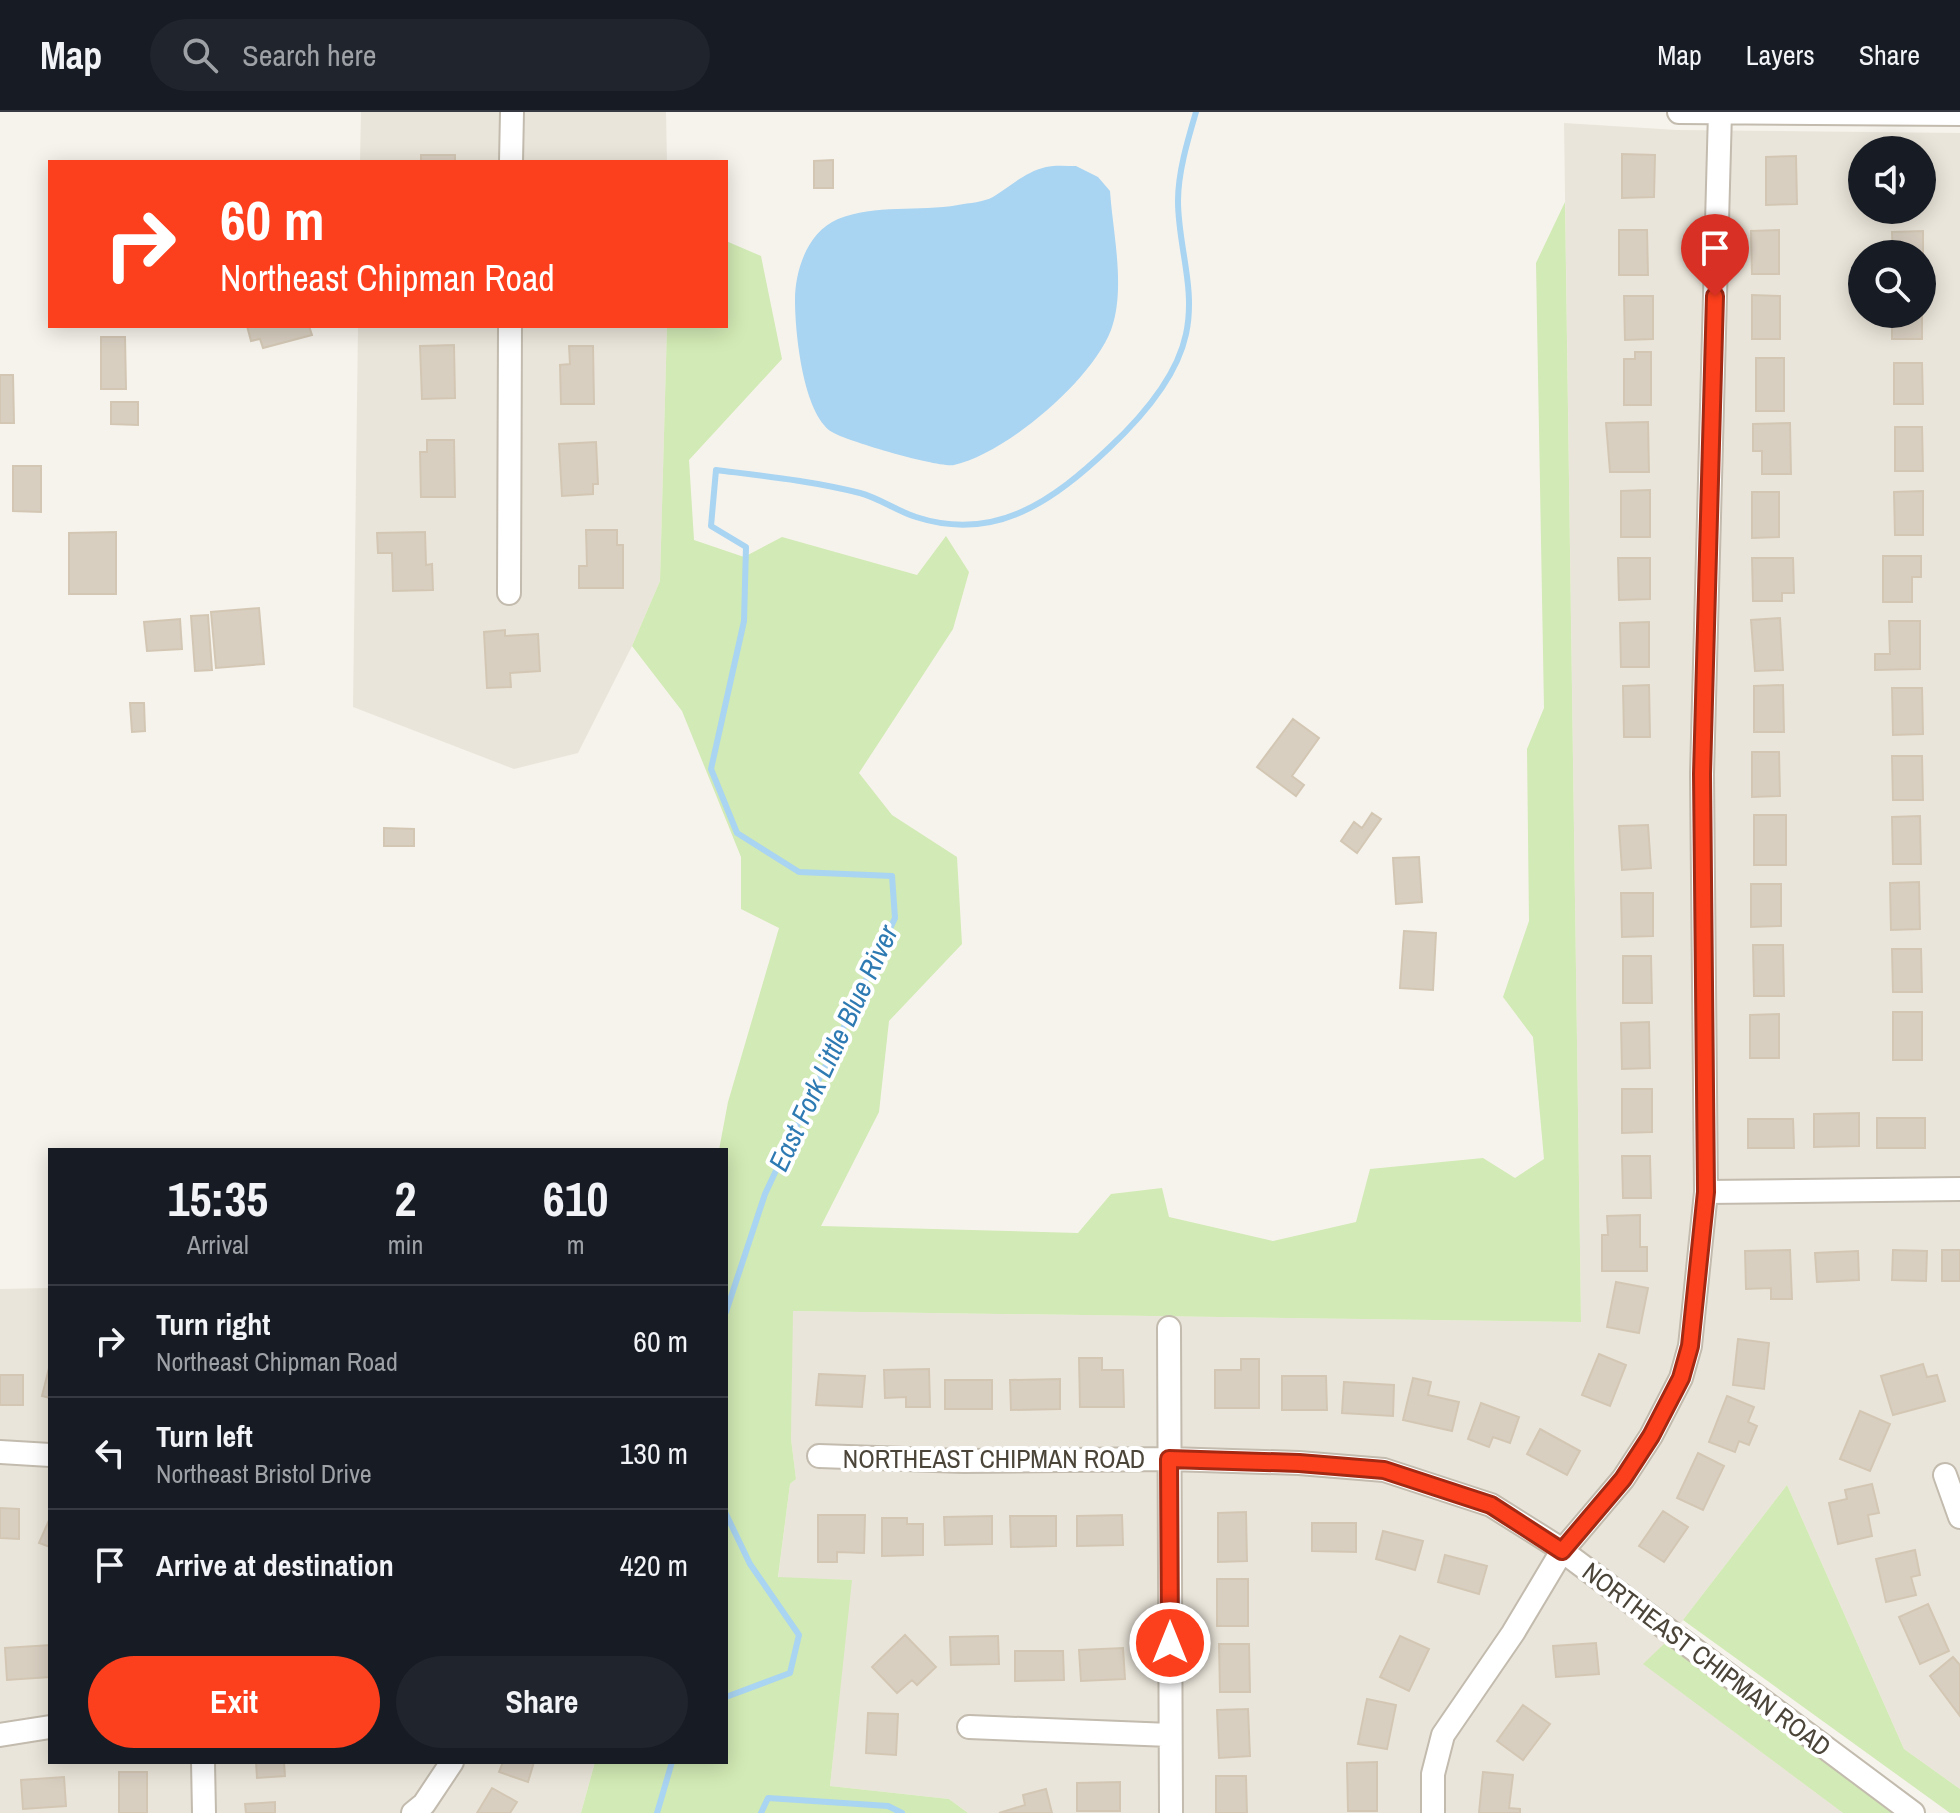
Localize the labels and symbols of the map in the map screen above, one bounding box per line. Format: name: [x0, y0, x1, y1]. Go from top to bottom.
pin: [1681, 214, 1749, 296]
water label: East Fork Little Blue River: [759, 918, 907, 1177]
street label: NORTHEAST CHIPMAN ROAD: [843, 1441, 1145, 1476]
street label: NORTHEAST CHIPMAN ROAD: [1576, 1554, 1838, 1764]
position arrow: [1128, 1601, 1212, 1685]

